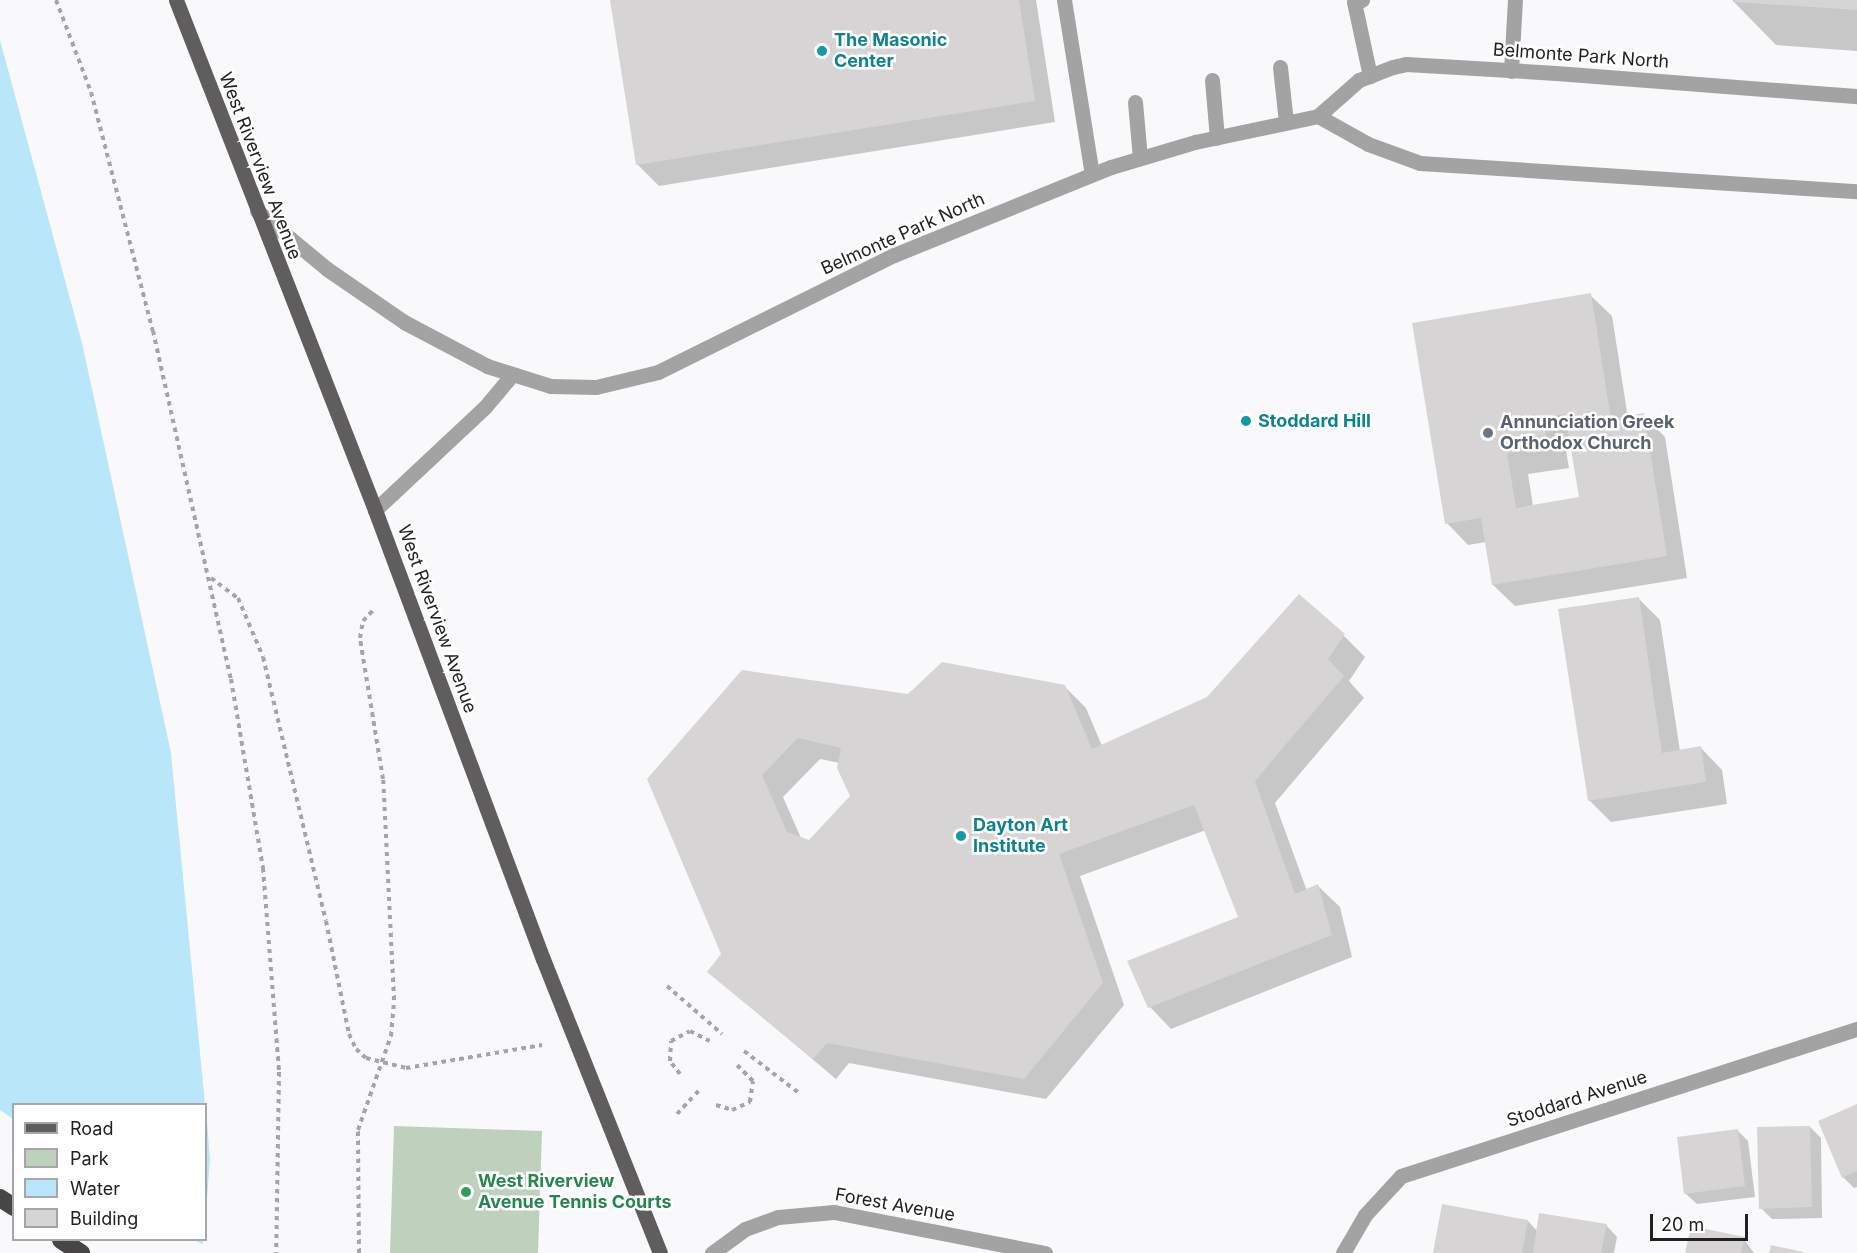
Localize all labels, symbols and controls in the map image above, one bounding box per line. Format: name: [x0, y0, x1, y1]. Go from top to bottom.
place label: The Masonic Center: [834, 30, 947, 72]
street label: Belmonte Park North: [1492, 39, 1670, 73]
marker: The Masonic Center: [815, 44, 829, 58]
street label: West Riverview Avenue: [214, 69, 306, 263]
street label: Belmonte Park North: [818, 188, 988, 280]
place label: Stoddard Hill: [1258, 410, 1371, 432]
place label: Annunciation Greek Orthodox Church: [1500, 412, 1674, 454]
marker: Stoddard Hill: [1239, 414, 1253, 428]
marker: Annunciation Greek Orthodox Church: [1481, 426, 1495, 440]
street label: West Riverview Avenue: [393, 522, 481, 716]
place label: Dayton Art Institute: [973, 815, 1068, 858]
marker: Dayton Art Institute: [954, 829, 968, 843]
street label: Stoddard Avenue: [1504, 1066, 1650, 1132]
legend: [12, 1103, 207, 1241]
text: Road: [70, 1118, 113, 1139]
text: Park: [70, 1148, 109, 1169]
place label: West Riverview Avenue Tennis Courts: [478, 1171, 672, 1214]
text: Water: [70, 1178, 120, 1199]
street label: Forest Avenue: [833, 1184, 957, 1226]
marker: West Riverview Avenue Tennis Courts: [459, 1185, 473, 1199]
scale bar: [1653, 1202, 1750, 1240]
text: Building: [70, 1208, 138, 1229]
text: 20 m: [1661, 1214, 1704, 1235]

